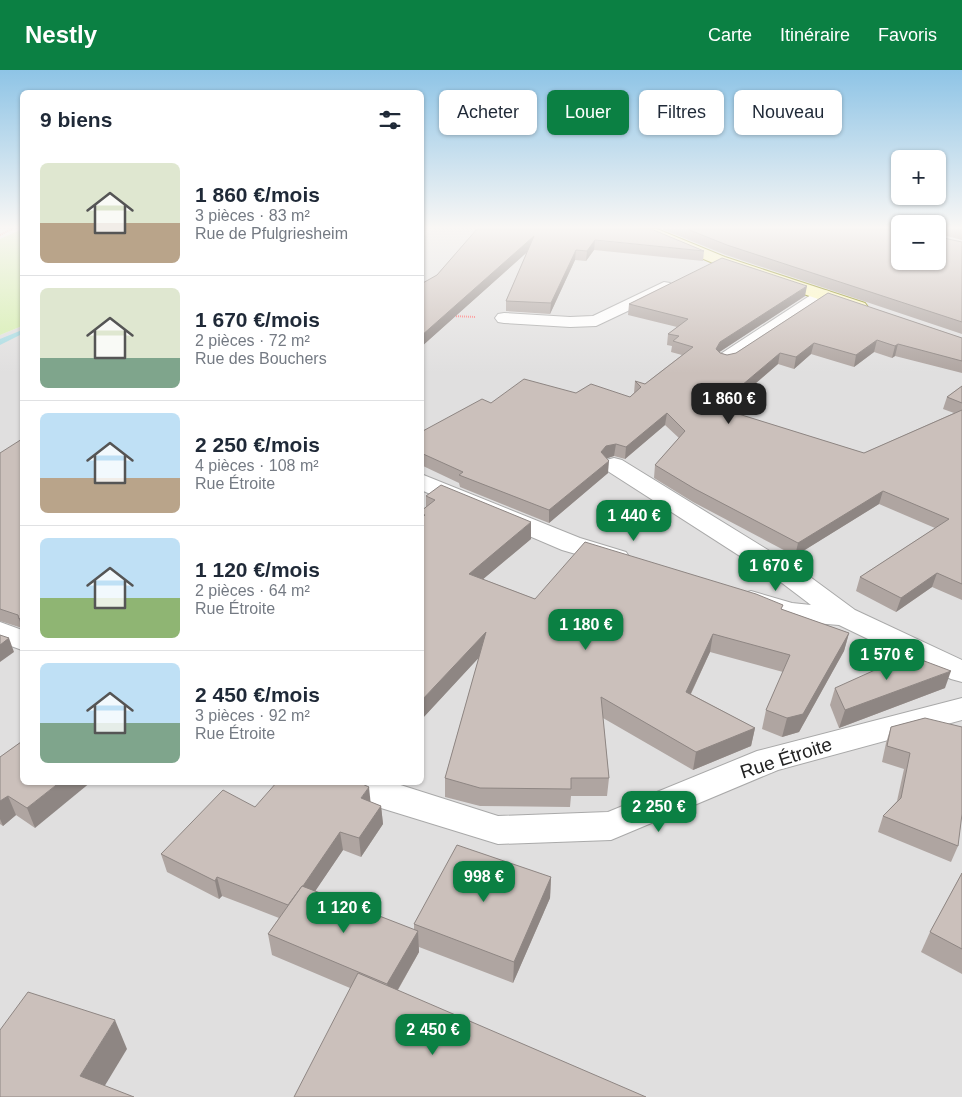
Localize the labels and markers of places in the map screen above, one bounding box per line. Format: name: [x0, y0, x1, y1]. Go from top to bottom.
pin: 1 860 €: [683, 382, 775, 425]
pin: 1 440 €: [588, 500, 680, 542]
pin: 1 670 €: [730, 550, 822, 592]
pin: 1 180 €: [540, 608, 632, 651]
pin: 1 570 €: [841, 638, 933, 681]
pin: 2 250 €: [613, 790, 705, 833]
pin: 998 €: [449, 860, 519, 903]
pin: 1 120 €: [298, 892, 390, 934]
pin: 2 450 €: [387, 1014, 479, 1056]

